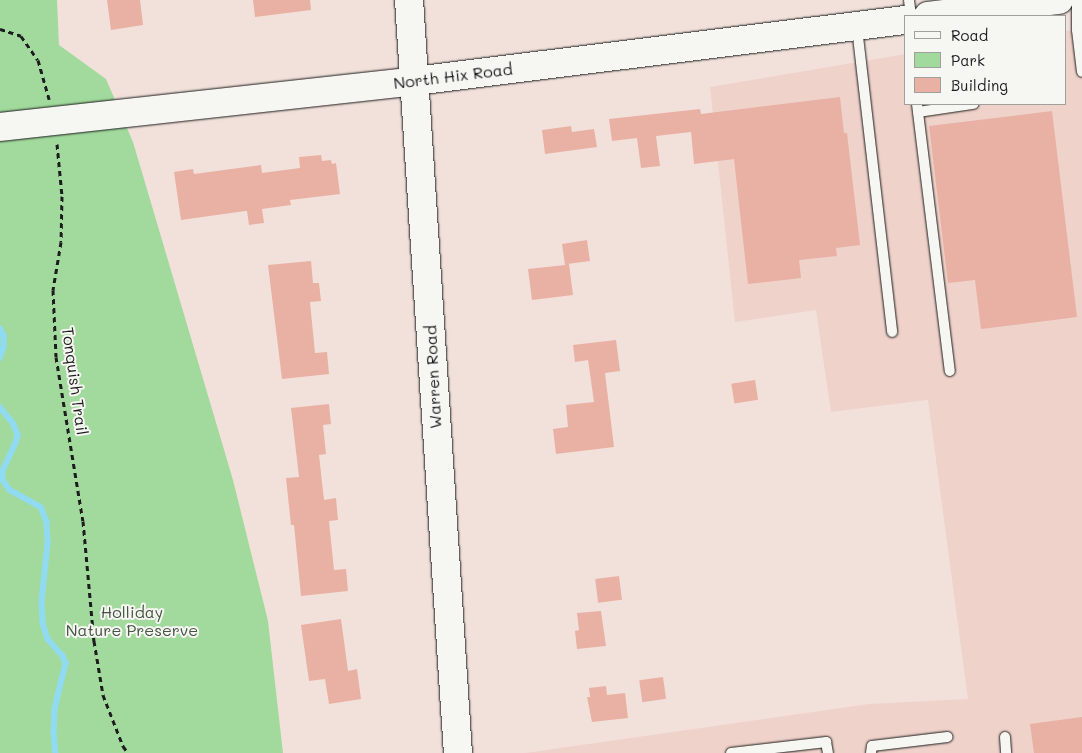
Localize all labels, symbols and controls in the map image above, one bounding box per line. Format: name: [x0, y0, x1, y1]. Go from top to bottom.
legend: [904, 15, 1067, 105]
text: Road: [951, 25, 988, 45]
text: Park: [951, 50, 985, 70]
street label: North Hix Road: [392, 59, 514, 93]
text: Building: [951, 75, 1008, 95]
street label: Warren Road: [421, 325, 445, 429]
street label: Tonquish Trail: [58, 326, 92, 436]
park label: Holliday Nature Preserve: [66, 602, 198, 640]

